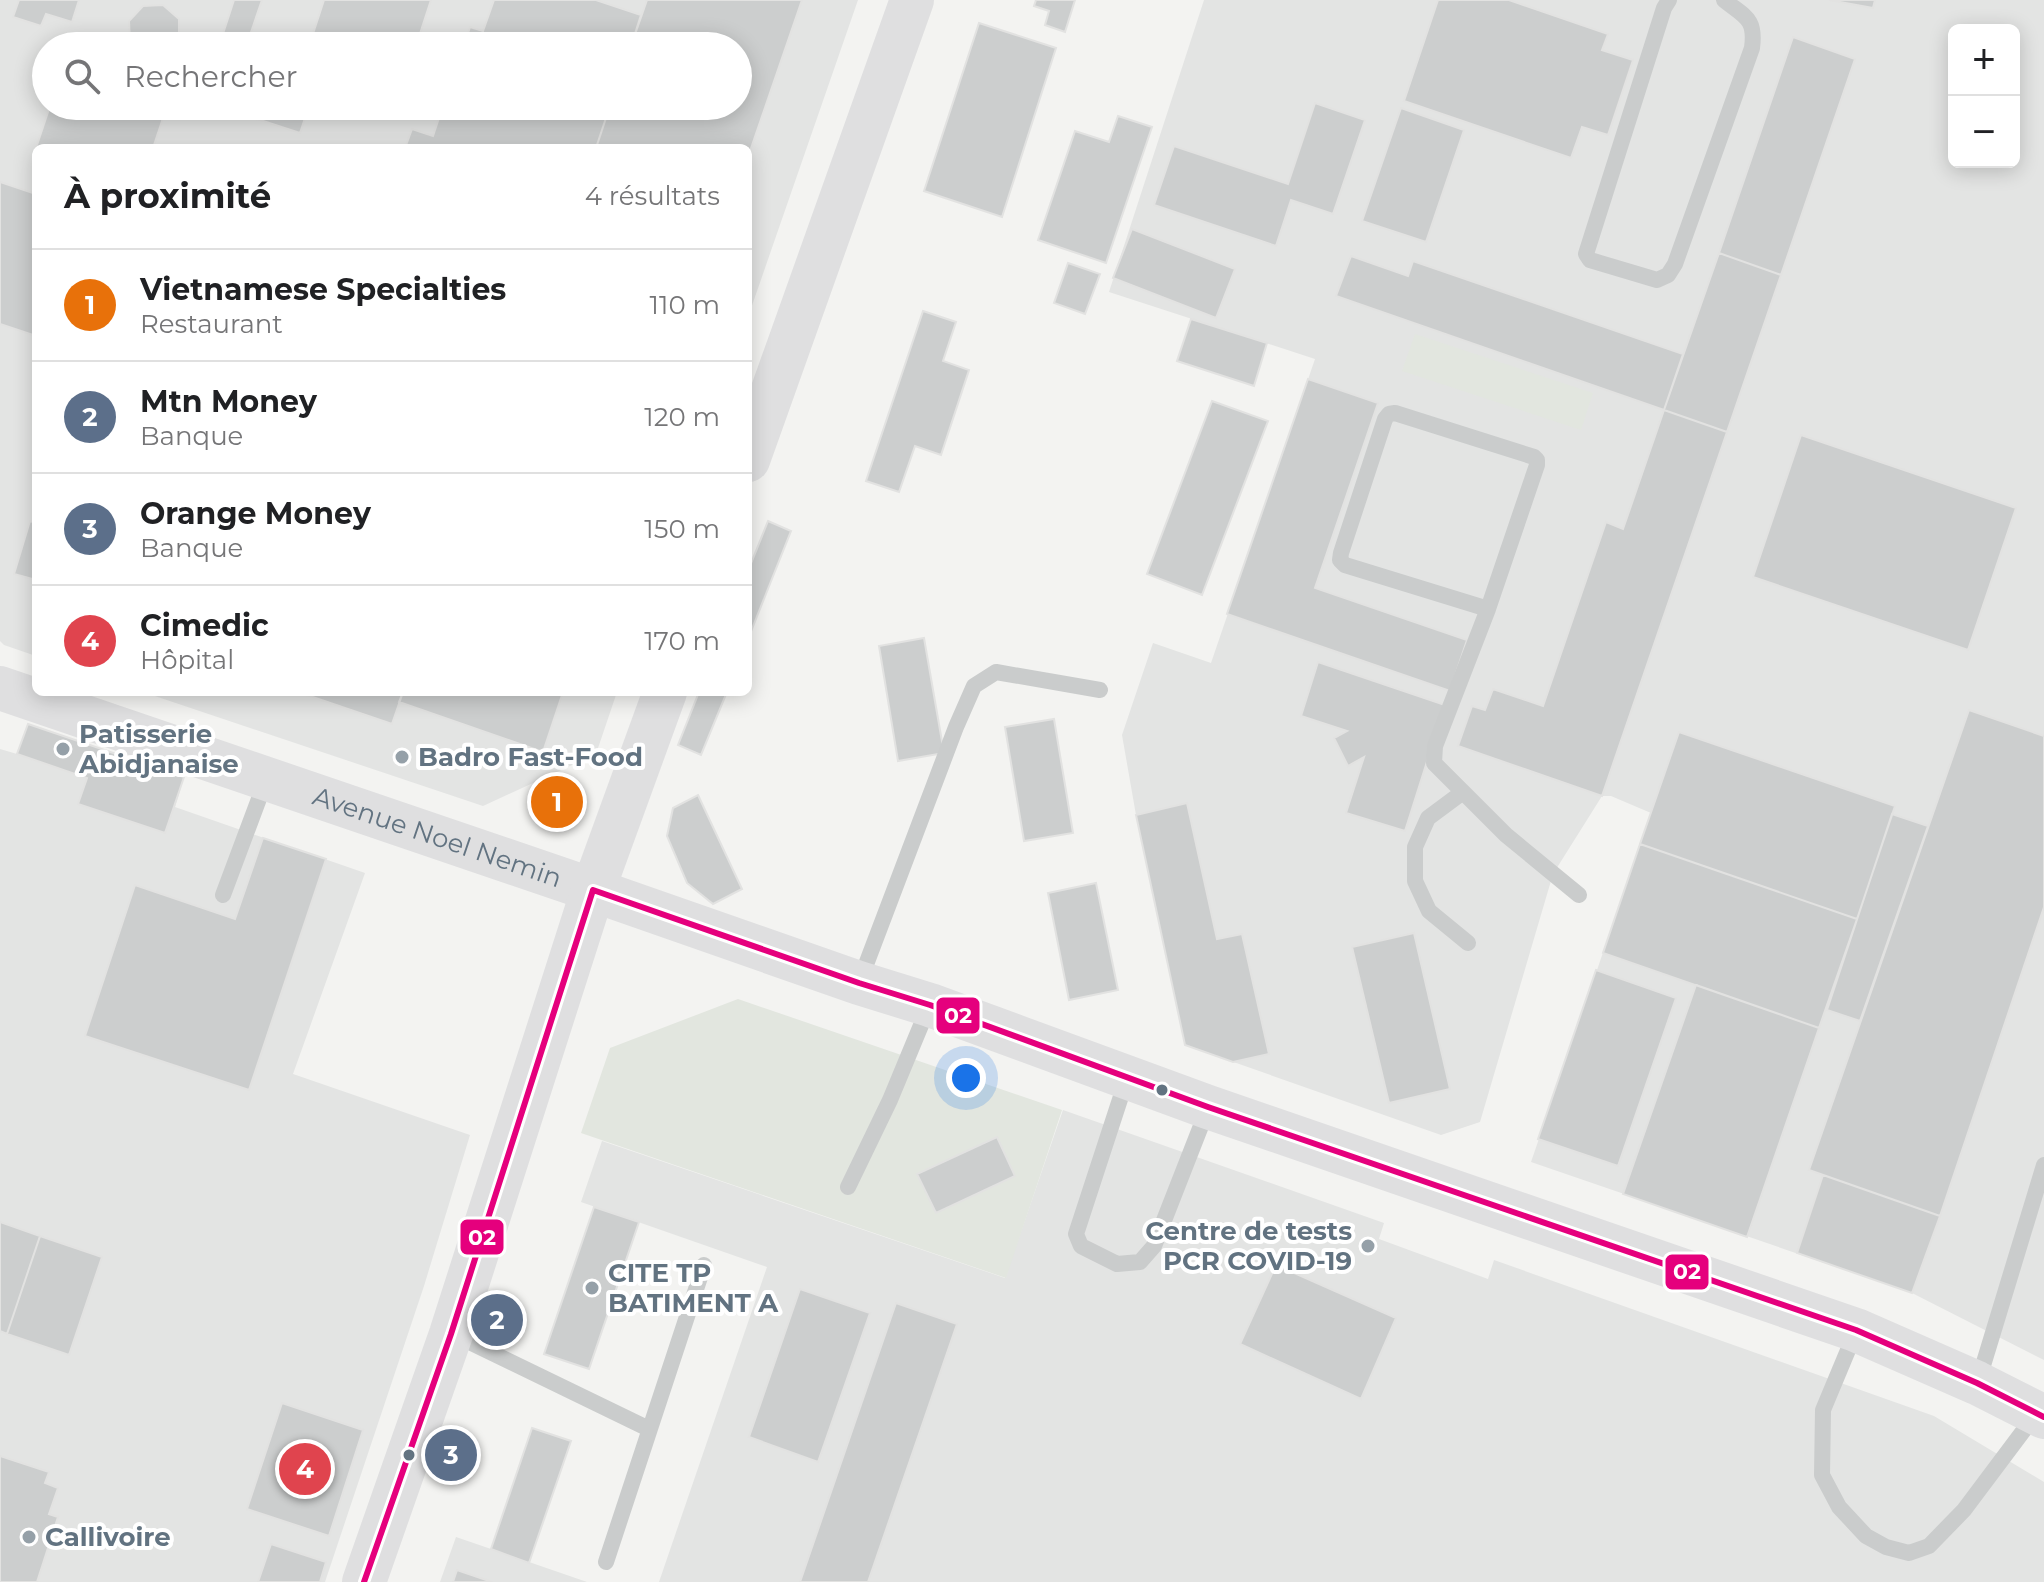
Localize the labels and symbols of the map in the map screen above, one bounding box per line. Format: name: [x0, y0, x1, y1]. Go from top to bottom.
place label: Patisserie Abidjanaise: [78, 718, 239, 780]
marker: Patisserie Abidjanaise: [54, 740, 72, 758]
place label: Badro Fast-Food: [418, 741, 643, 773]
marker: Badro Fast-Food: [393, 748, 411, 766]
pin: 1: [531, 772, 583, 832]
street label: Avenue Noel Nemin: [309, 780, 566, 894]
line badge: 02: [935, 996, 981, 1035]
text: 02: [944, 1002, 972, 1029]
your location: [946, 1058, 986, 1098]
unlabelled marker: [1154, 1082, 1170, 1098]
place label: Centre de tests PCR COVID-19: [1145, 1215, 1352, 1277]
line badge: 02: [459, 1218, 505, 1256]
text: 02: [468, 1224, 496, 1251]
marker: Centre de tests PCR COVID-19: [1359, 1237, 1377, 1255]
line badge: 02: [1664, 1253, 1710, 1291]
place label: CITE TP BATIMENT A: [608, 1257, 779, 1319]
text: 02: [1673, 1258, 1701, 1285]
marker: CITE TP BATIMENT A: [583, 1279, 601, 1297]
pin: 2: [471, 1290, 523, 1350]
pin: 3: [425, 1425, 477, 1485]
pin: 4: [279, 1439, 331, 1499]
unlabelled marker: [401, 1447, 417, 1463]
place label: Callivoire: [45, 1521, 171, 1553]
marker: Callivoire: [20, 1528, 38, 1546]

